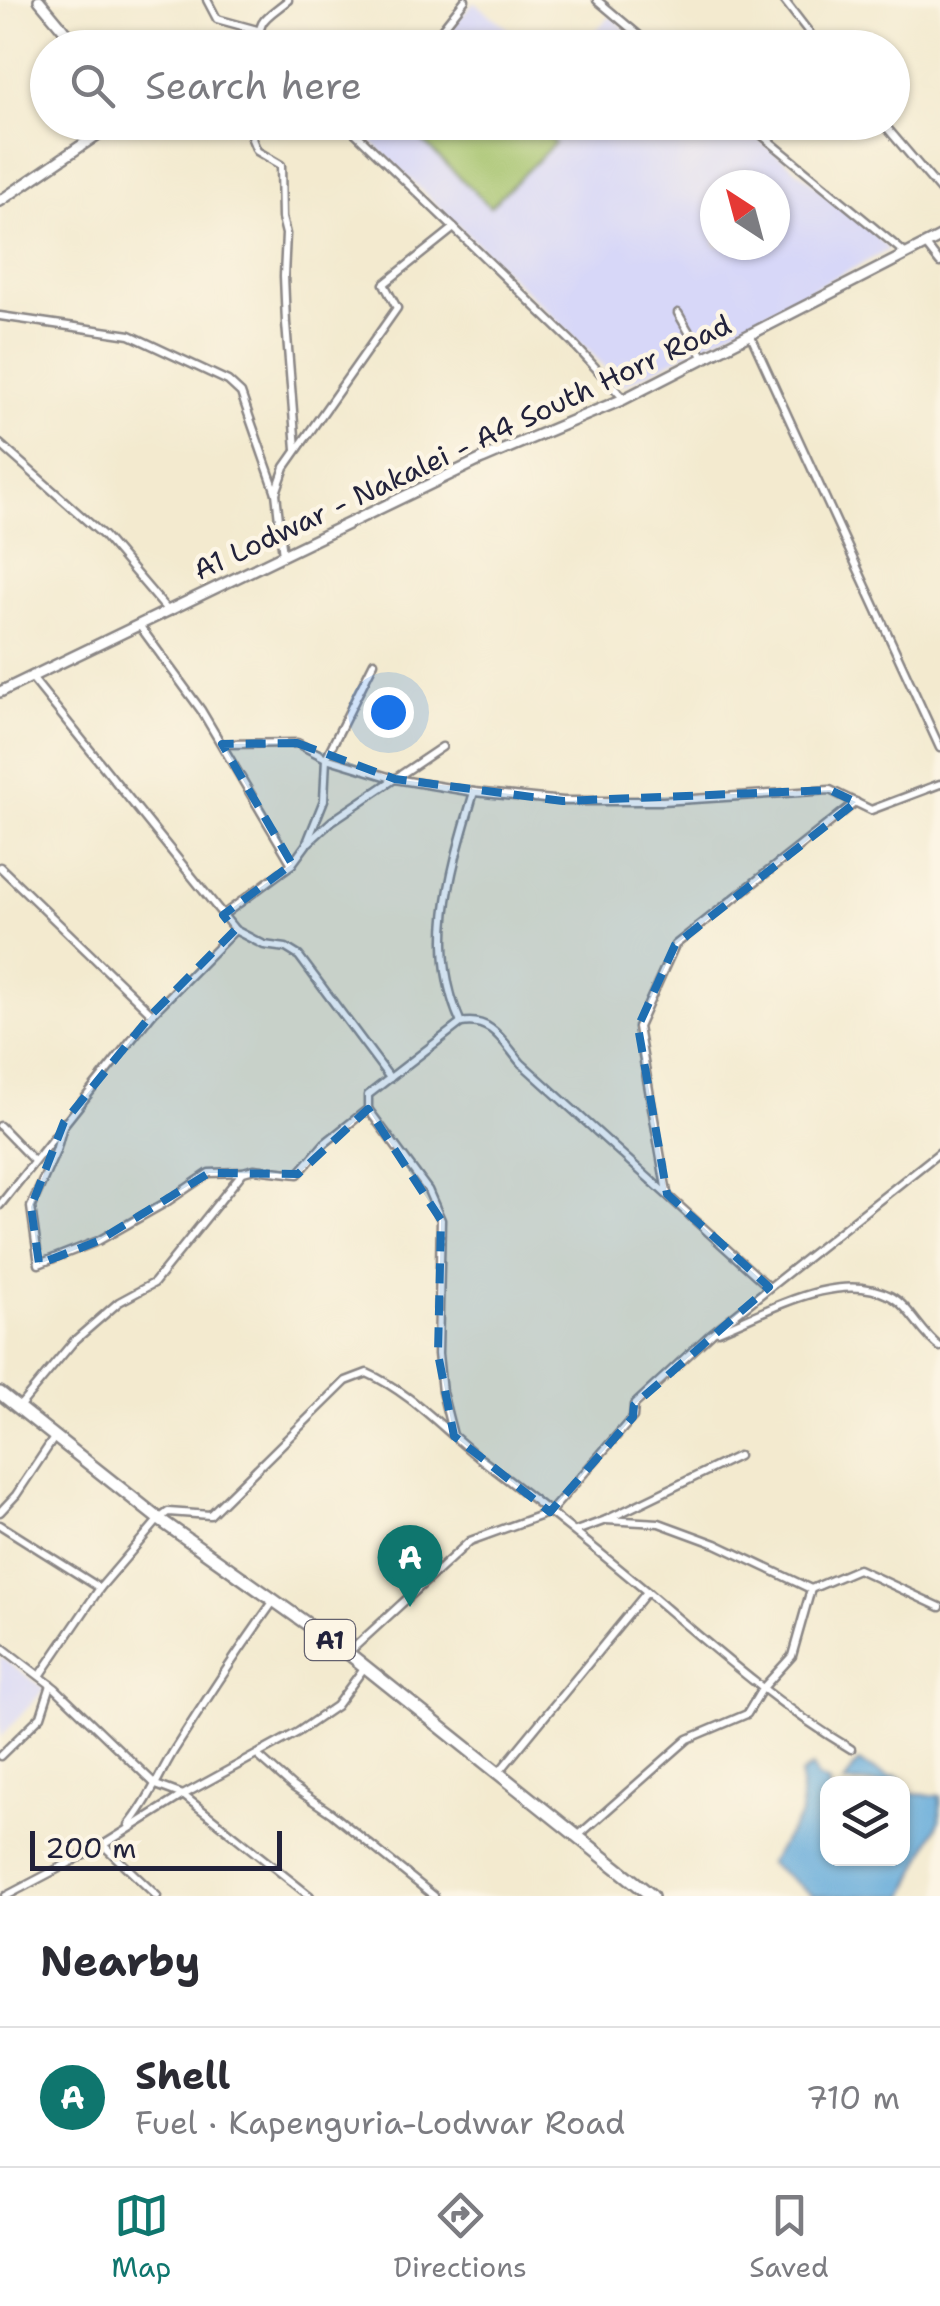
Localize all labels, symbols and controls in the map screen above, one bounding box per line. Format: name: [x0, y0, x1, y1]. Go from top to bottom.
search box: [30, 30, 910, 140]
icon: search: [65, 58, 120, 113]
text: Search here: [145, 60, 362, 111]
north arrow: [700, 170, 790, 260]
street label: A1 Lodwar - Nakalei - A4 South Horr Road: [187, 305, 737, 589]
your location: [363, 687, 414, 738]
pin: A: [378, 1524, 442, 1607]
road number: A1: [305, 1620, 355, 1660]
map controls: [820, 1776, 910, 1866]
button: layers: [820, 1776, 910, 1866]
scale bar: [30, 1826, 282, 1870]
text: 200 m: [45, 1829, 136, 1867]
text: Nearby: [40, 1933, 200, 1989]
text: Shell: [135, 2050, 230, 2101]
text: A: [60, 2076, 85, 2119]
text: 710 m: [806, 2076, 900, 2119]
text: Fuel · Kapenguria-Lodwar Road: [135, 2101, 625, 2144]
tab: Map: [111, 2188, 171, 2286]
tab: Directions: [394, 2188, 527, 2286]
tab: Saved: [749, 2188, 829, 2286]

